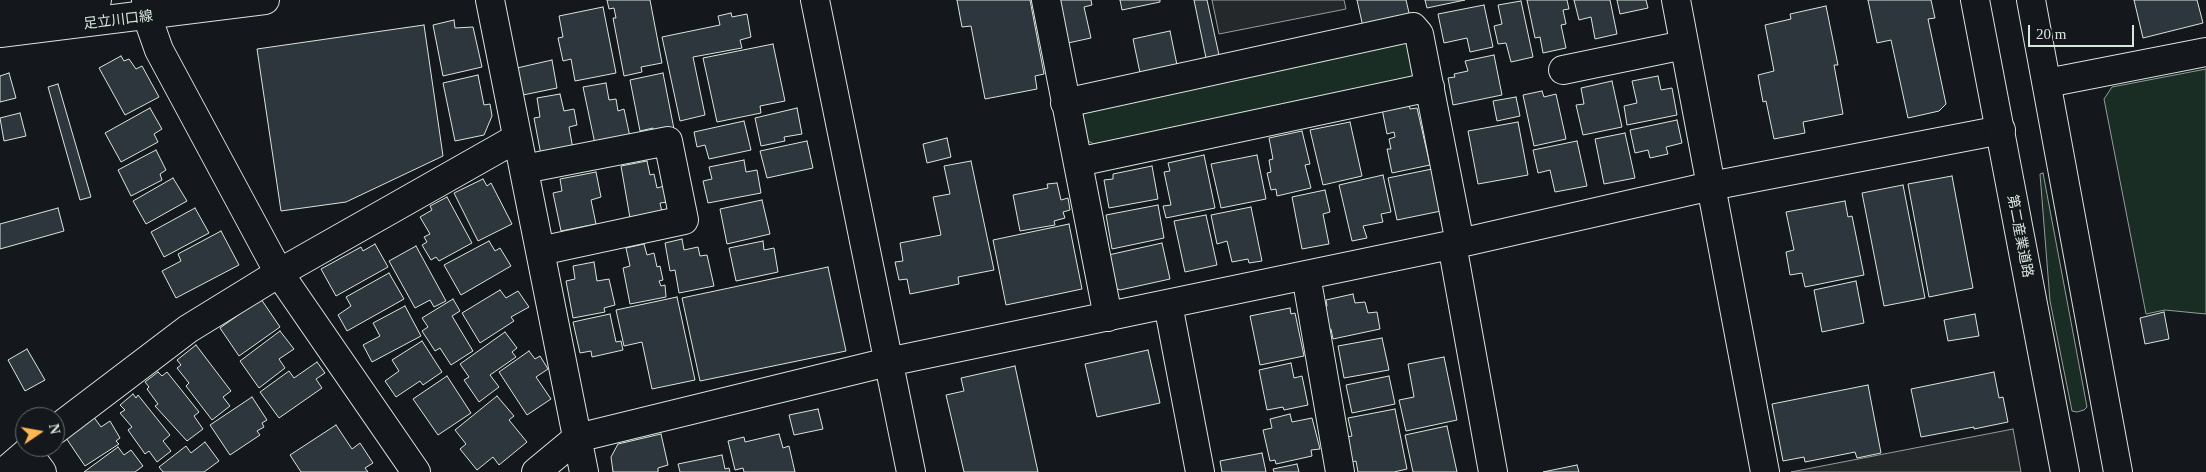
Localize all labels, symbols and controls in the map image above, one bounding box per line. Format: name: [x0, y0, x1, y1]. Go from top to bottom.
street label: 足立川口線: [82, 6, 154, 32]
scale bar: [2031, 15, 2137, 47]
text: 20 m: [2036, 26, 2066, 42]
street label: 第二産業道路: [2005, 193, 2037, 279]
north arrow: [15, 407, 65, 457]
text: N: [46, 422, 63, 435]

